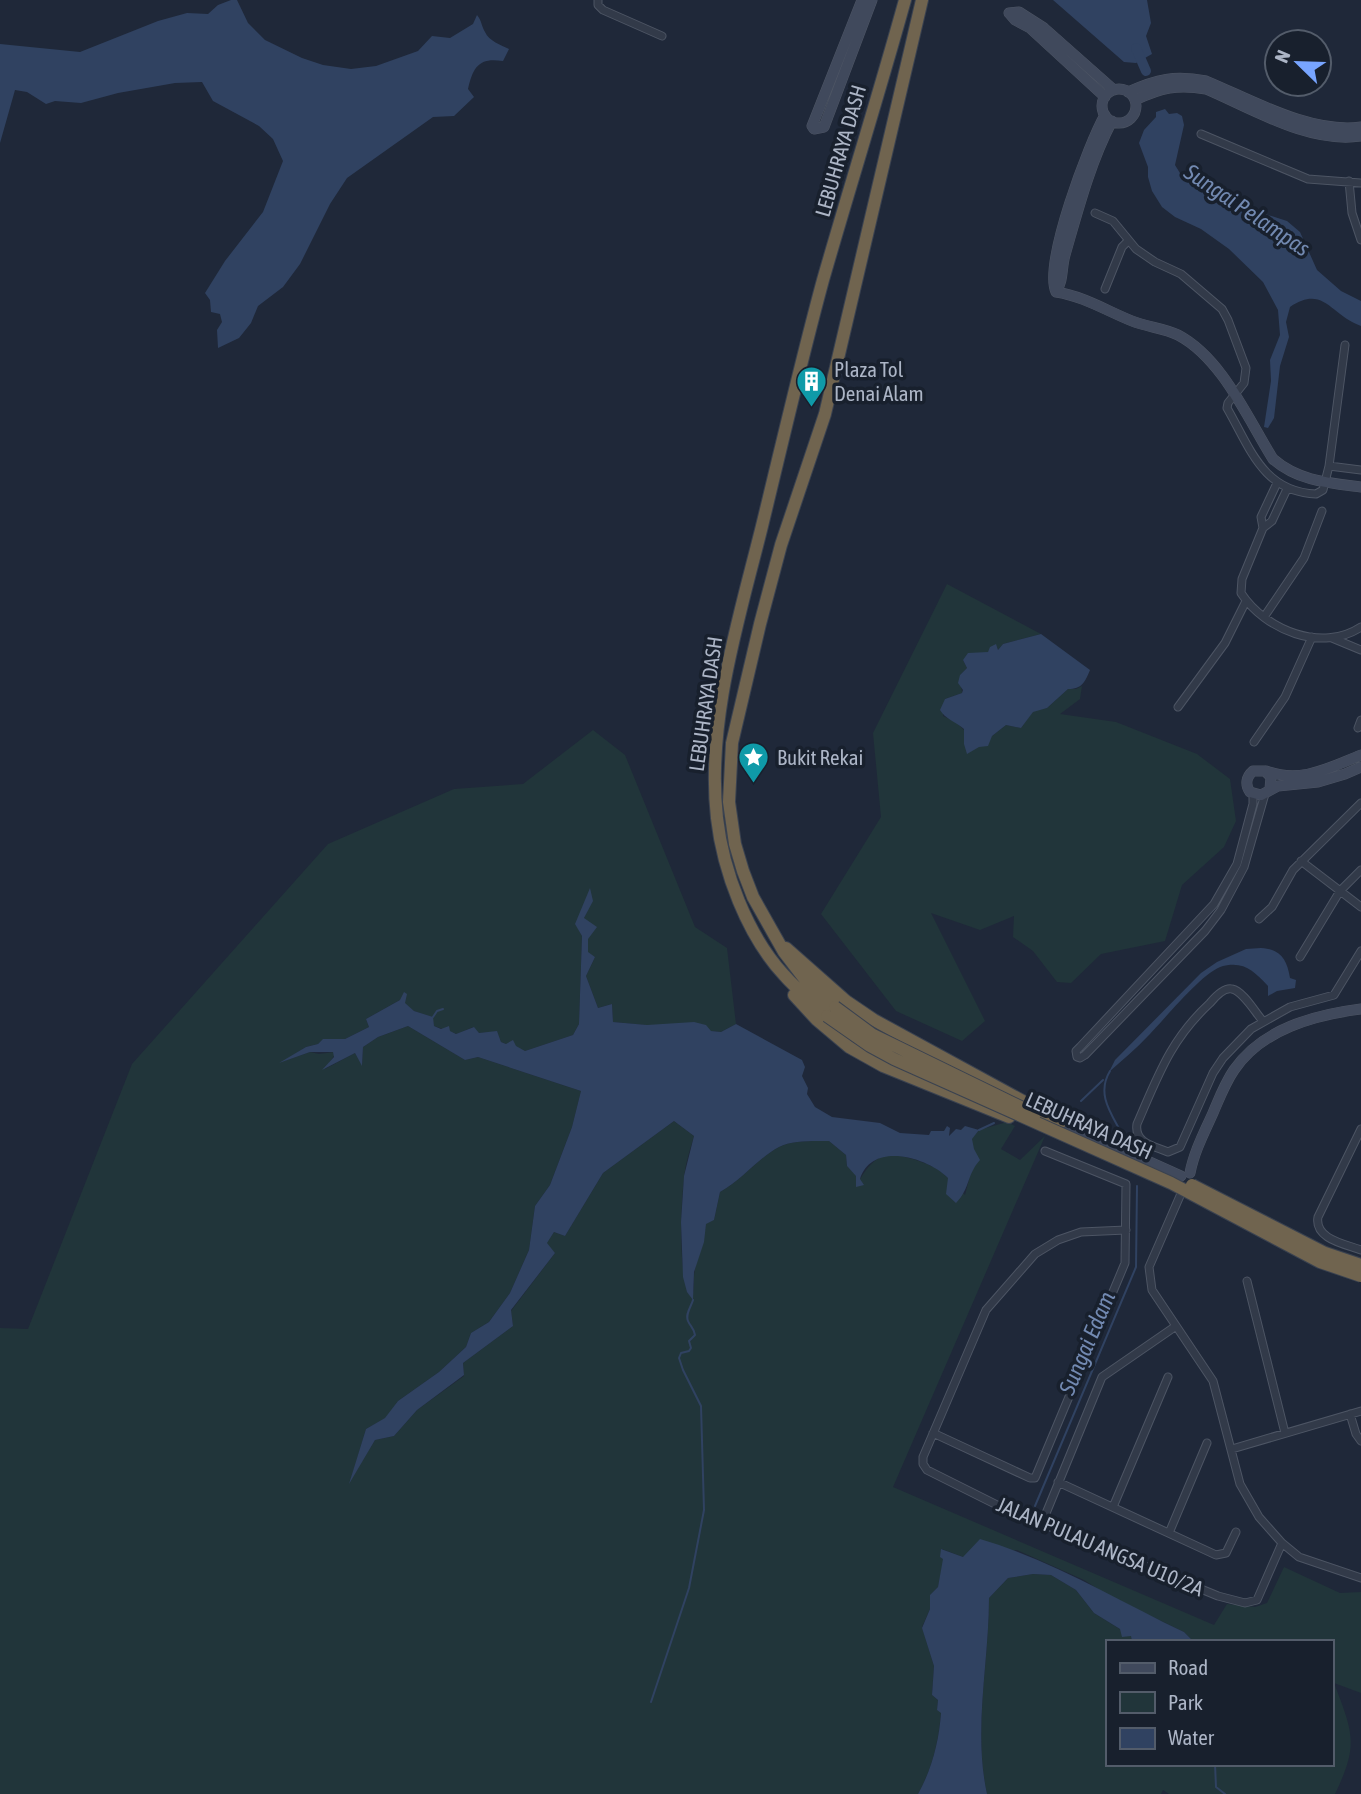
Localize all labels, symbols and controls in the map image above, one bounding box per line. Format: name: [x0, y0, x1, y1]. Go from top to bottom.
north arrow: [1263, 28, 1333, 98]
text: N: [1270, 47, 1295, 66]
street label: LEBUHRAYA DASH: [810, 82, 870, 219]
water label: Sungai Pelampas: [1179, 158, 1315, 261]
place label: Plaza Tol Denai Alam: [834, 357, 924, 405]
building icon: Plaza Tol Denai Alam: [794, 365, 828, 409]
street label: LEBUHRAYA DASH: [684, 635, 726, 773]
place icon: Bukit Rekai: [737, 741, 771, 785]
place label: Bukit Rekai: [777, 745, 863, 769]
street label: LEBUHRAYA DASH: [1022, 1086, 1156, 1164]
water label: Sungai Edam: [1053, 1288, 1120, 1399]
street label: JALAN PULAU ANGSA U10/2A: [993, 1492, 1208, 1601]
legend: [1106, 1640, 1333, 1766]
text: Road: [1168, 1655, 1208, 1679]
text: Park: [1168, 1690, 1203, 1714]
text: Water: [1168, 1725, 1215, 1749]

